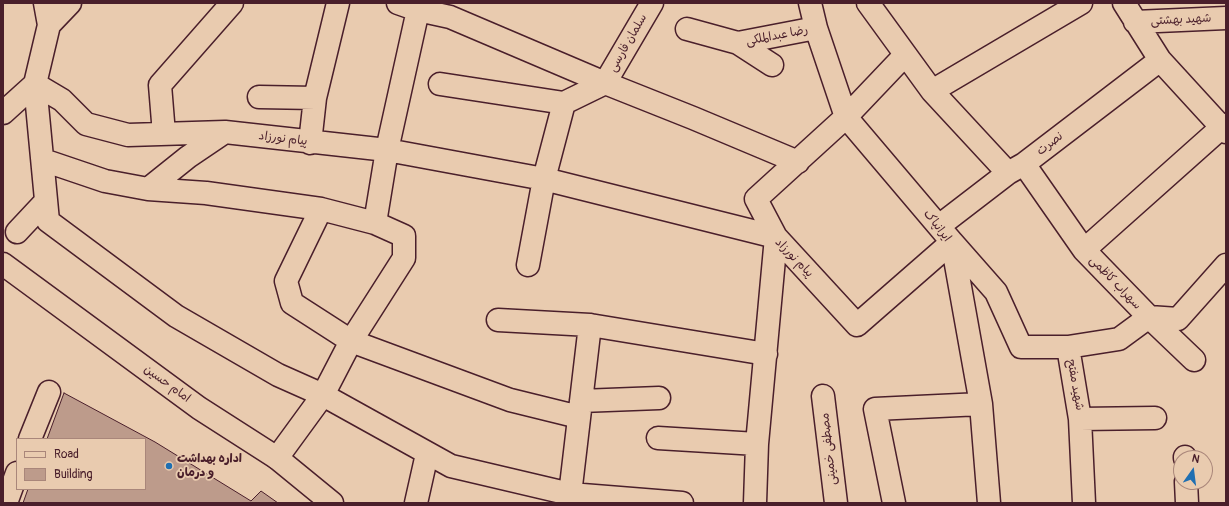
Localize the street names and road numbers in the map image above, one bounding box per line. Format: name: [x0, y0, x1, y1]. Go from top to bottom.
street label: سلمان فارسی: [606, 11, 650, 75]
street label: شهید بهشتی: [1150, 11, 1212, 29]
street label: رضا عبدالملکی: [745, 23, 809, 49]
street label: پیام نورزاد: [258, 129, 308, 149]
street label: نصرت: [1034, 129, 1066, 159]
street label: ایرانپاک: [920, 207, 954, 245]
street label: پیام نورزاد: [772, 235, 816, 281]
street label: سهراب کاظمی: [1086, 253, 1144, 313]
street label: شهید مفتح: [1063, 358, 1087, 412]
street label: امام حسین: [141, 362, 193, 406]
street label: مصطفی خمینی: [818, 412, 840, 486]

